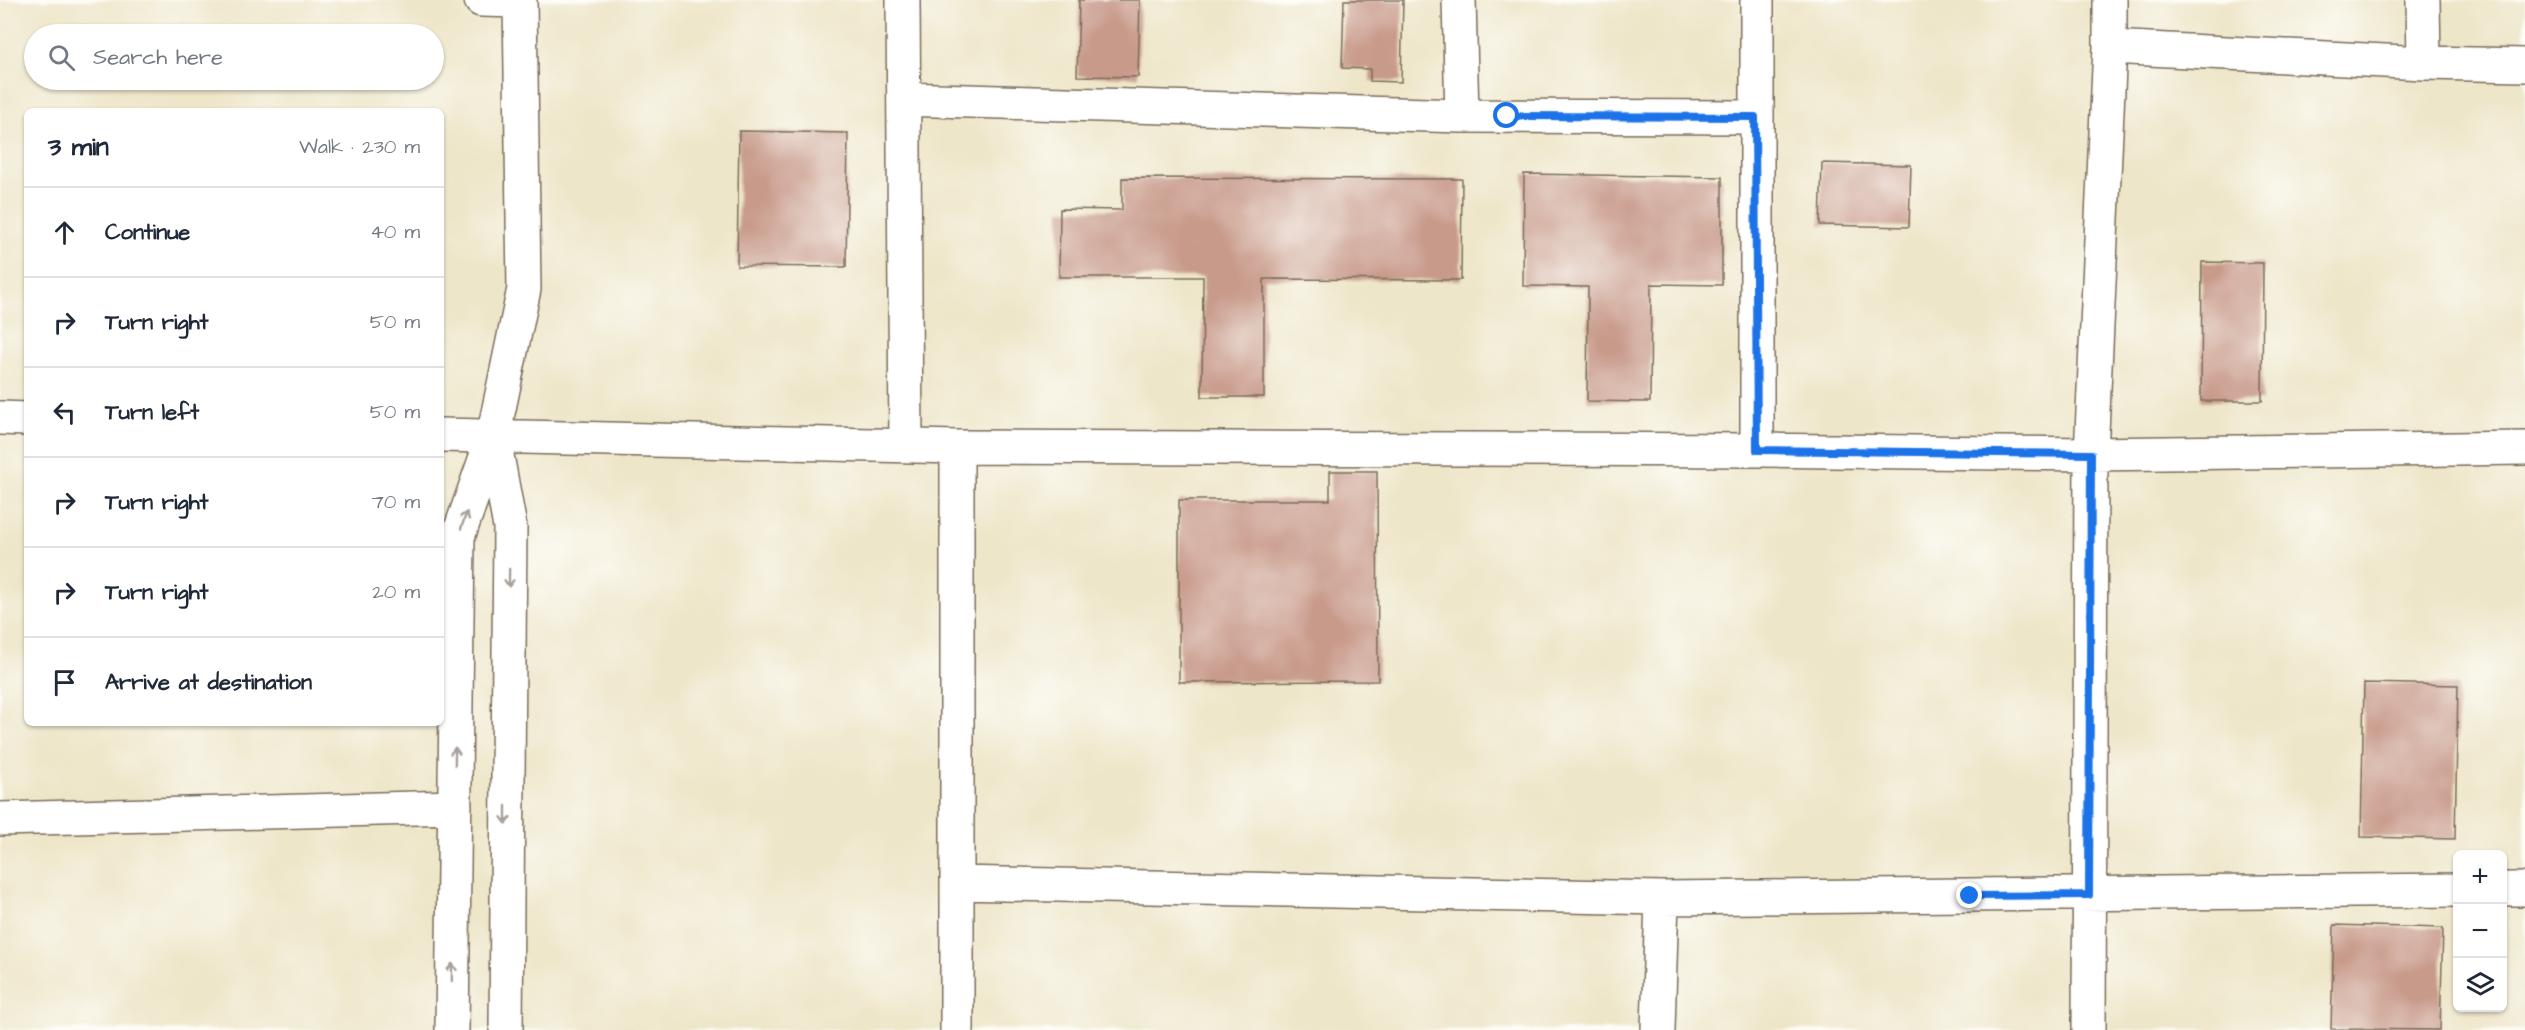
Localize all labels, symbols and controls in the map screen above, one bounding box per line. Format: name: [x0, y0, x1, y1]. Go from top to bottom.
search box: [24, 24, 444, 90]
icon: search: [45, 41, 78, 74]
text: Search here: [93, 42, 223, 73]
route start: [1493, 102, 1519, 128]
text: 3 min: [48, 129, 109, 165]
text: Walk · 230 m: [299, 133, 420, 161]
icon: ahead: [48, 216, 81, 249]
text: Continue: [105, 217, 190, 248]
text: 40 m: [370, 218, 420, 246]
icon: right: [48, 306, 81, 339]
text: Turn right: [105, 307, 208, 338]
text: 50 m: [370, 308, 420, 336]
icon: left: [48, 396, 81, 429]
text: Turn left: [105, 397, 199, 428]
text: 50 m: [370, 398, 420, 426]
icon: right: [48, 486, 81, 519]
text: Turn right: [105, 487, 208, 518]
text: 70 m: [372, 488, 420, 516]
one-way arrow: [460, 511, 471, 529]
one-way arrow: [503, 568, 515, 588]
icon: right: [48, 576, 81, 609]
text: Turn right: [105, 577, 208, 608]
text: 20 m: [372, 578, 420, 606]
icon: arrive: [48, 666, 81, 699]
text: Arrive at destination: [105, 667, 312, 698]
one-way arrow: [450, 746, 461, 766]
one-way arrow: [500, 805, 512, 825]
map controls: [2453, 850, 2507, 1012]
button: +: [2453, 850, 2507, 904]
route end: [1956, 882, 1982, 908]
button: −: [2453, 904, 2507, 958]
button: layers: [2453, 958, 2507, 1012]
one-way arrow: [447, 962, 458, 982]

